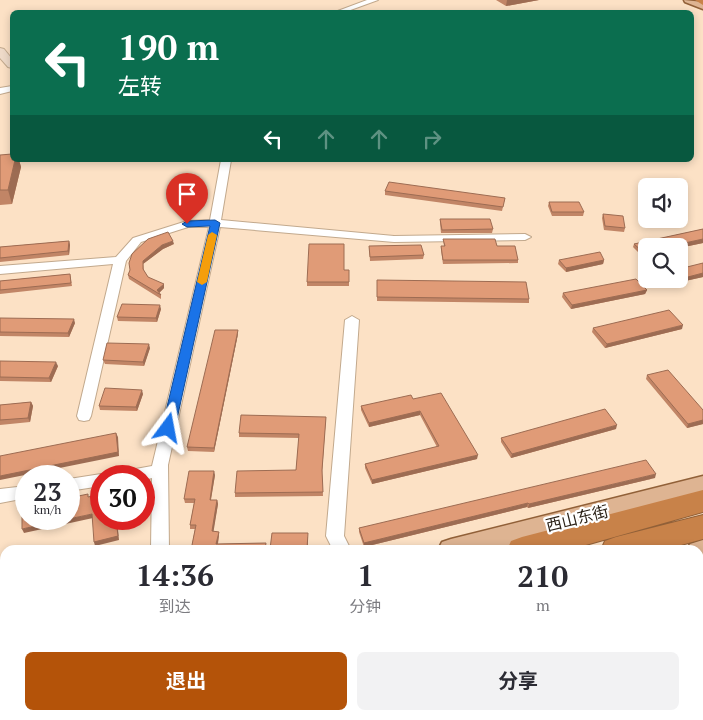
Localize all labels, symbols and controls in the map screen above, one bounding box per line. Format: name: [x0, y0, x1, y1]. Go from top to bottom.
text: 190 m: [118, 24, 219, 70]
icon: left: [35, 30, 100, 95]
text: 左转: [118, 71, 162, 100]
icon: left: [259, 125, 287, 153]
icon: ahead: [312, 125, 340, 153]
icon: ahead: [365, 125, 393, 153]
icon: right: [418, 125, 446, 153]
pin: [166, 173, 208, 224]
map controls: [638, 178, 688, 288]
button: sound: [638, 178, 688, 228]
icon: arrive: [173, 180, 201, 208]
button: search: [638, 238, 688, 288]
position arrow: [141, 401, 193, 453]
speed limit sign: 30: [90, 465, 155, 530]
text: 23: [33, 475, 62, 508]
street label: 西山东街: [543, 500, 611, 536]
text: km/h: [34, 502, 61, 517]
text: 14:36: [136, 555, 214, 595]
text: 1: [357, 555, 374, 595]
text: 210: [517, 556, 568, 596]
text: m: [536, 594, 550, 616]
text: 到达: [159, 595, 191, 617]
text: 分钟: [350, 595, 382, 617]
button: 退出: [25, 652, 347, 710]
button: 分享: [357, 652, 679, 710]

